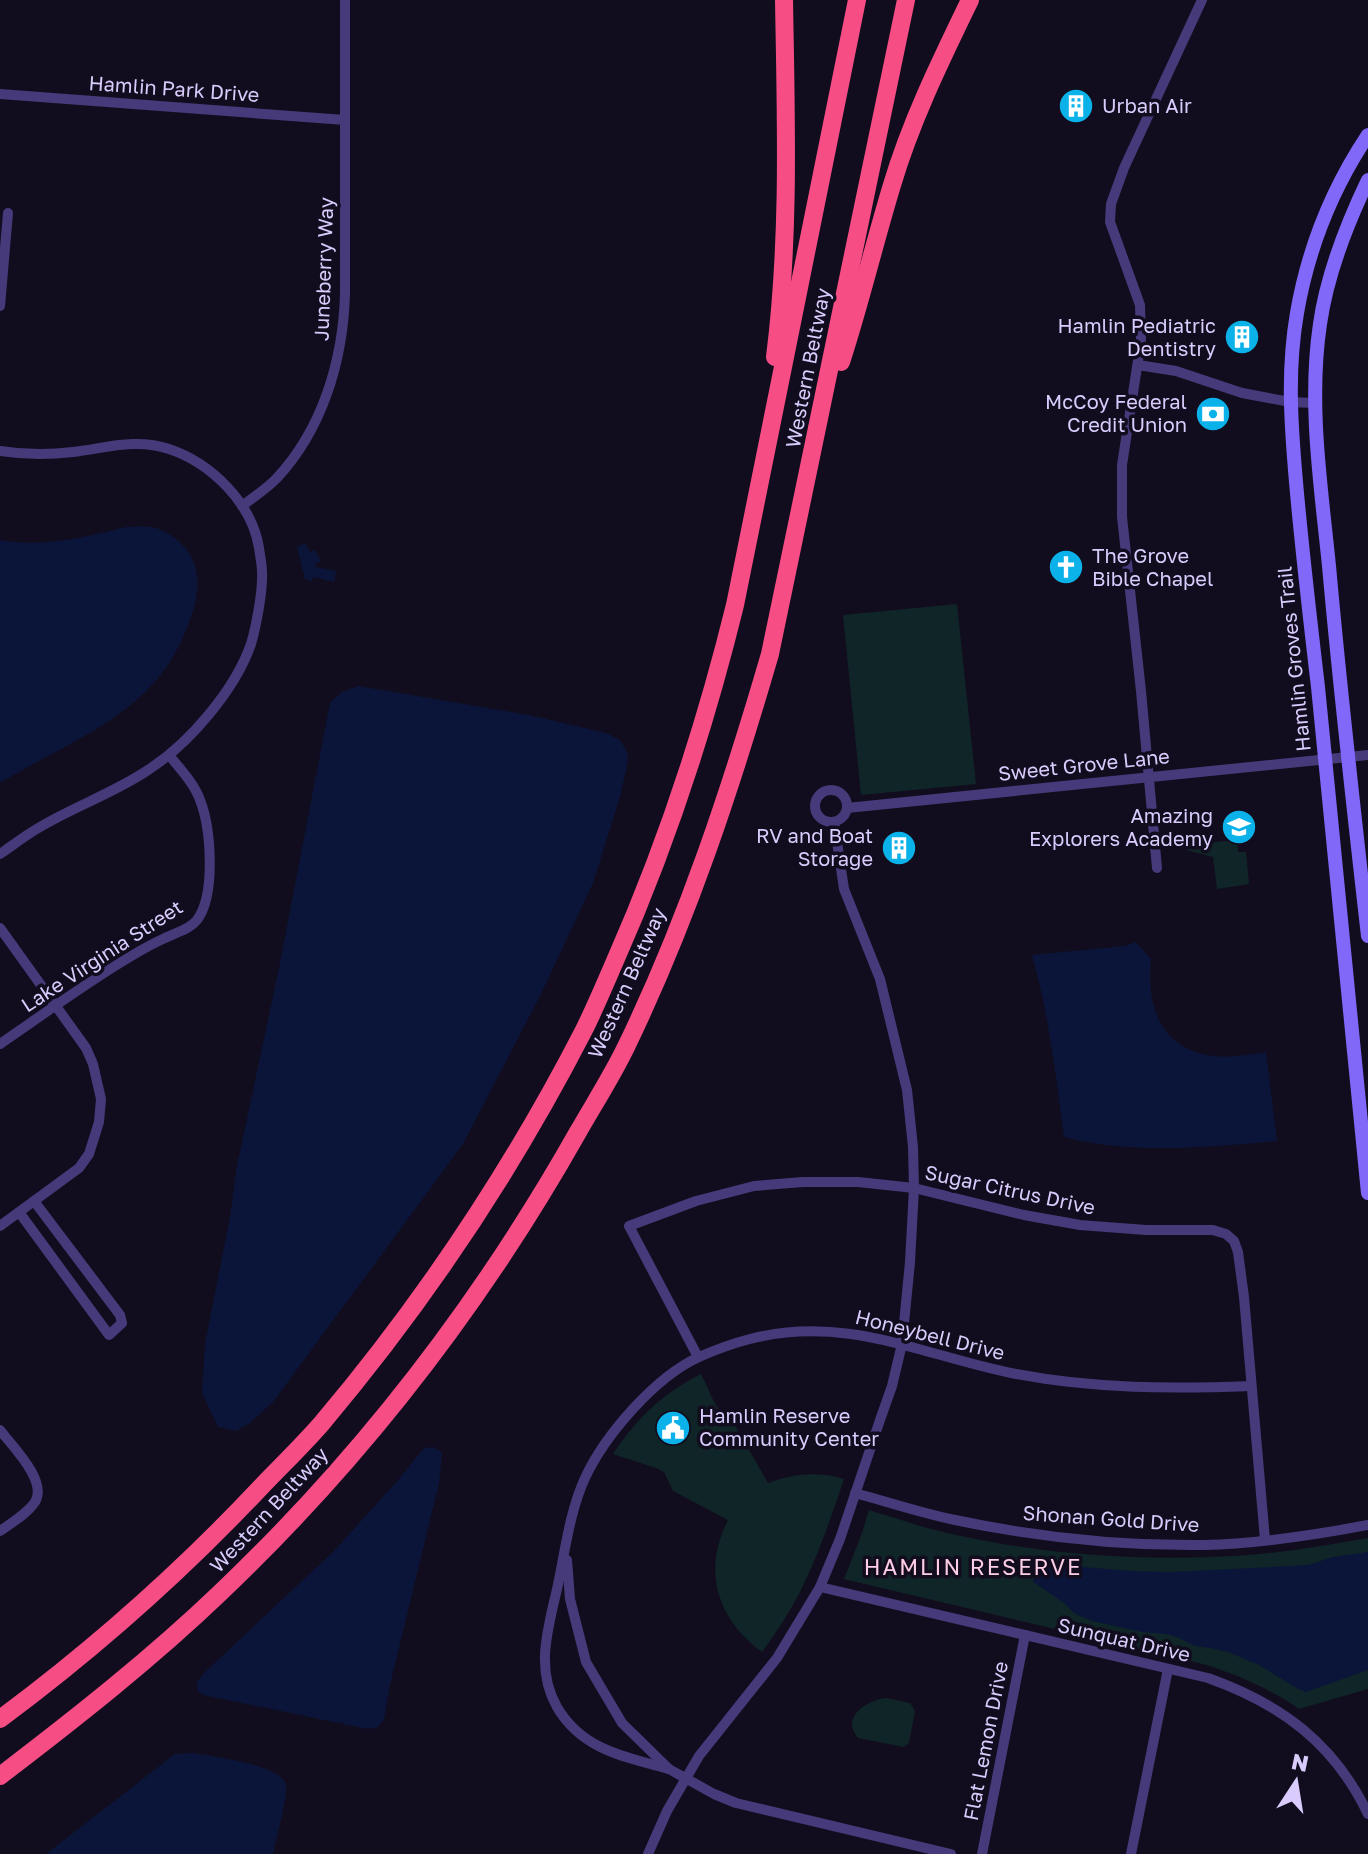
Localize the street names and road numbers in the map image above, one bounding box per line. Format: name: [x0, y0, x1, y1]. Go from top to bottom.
street label: Hamlin Park Drive: [88, 70, 260, 106]
street label: Juneberry Way: [308, 197, 338, 341]
street label: Western Beltway: [780, 286, 834, 450]
street label: Hamlin Groves Trail: [1271, 565, 1315, 753]
street label: Sweet Grove Lane: [997, 743, 1171, 785]
street label: Lake Virginia Street: [16, 894, 187, 1016]
street label: Western Beltway: [582, 904, 670, 1062]
street label: Sugar Citrus Drive: [923, 1159, 1097, 1219]
street label: Honeybell Drive: [853, 1304, 1007, 1364]
street label: Western Beltway: [204, 1442, 332, 1577]
street label: Shonan Gold Drive: [1022, 1500, 1200, 1536]
street label: Sunquat Drive: [1056, 1612, 1193, 1666]
street label: Flat Lemon Drive: [958, 1659, 1012, 1822]

